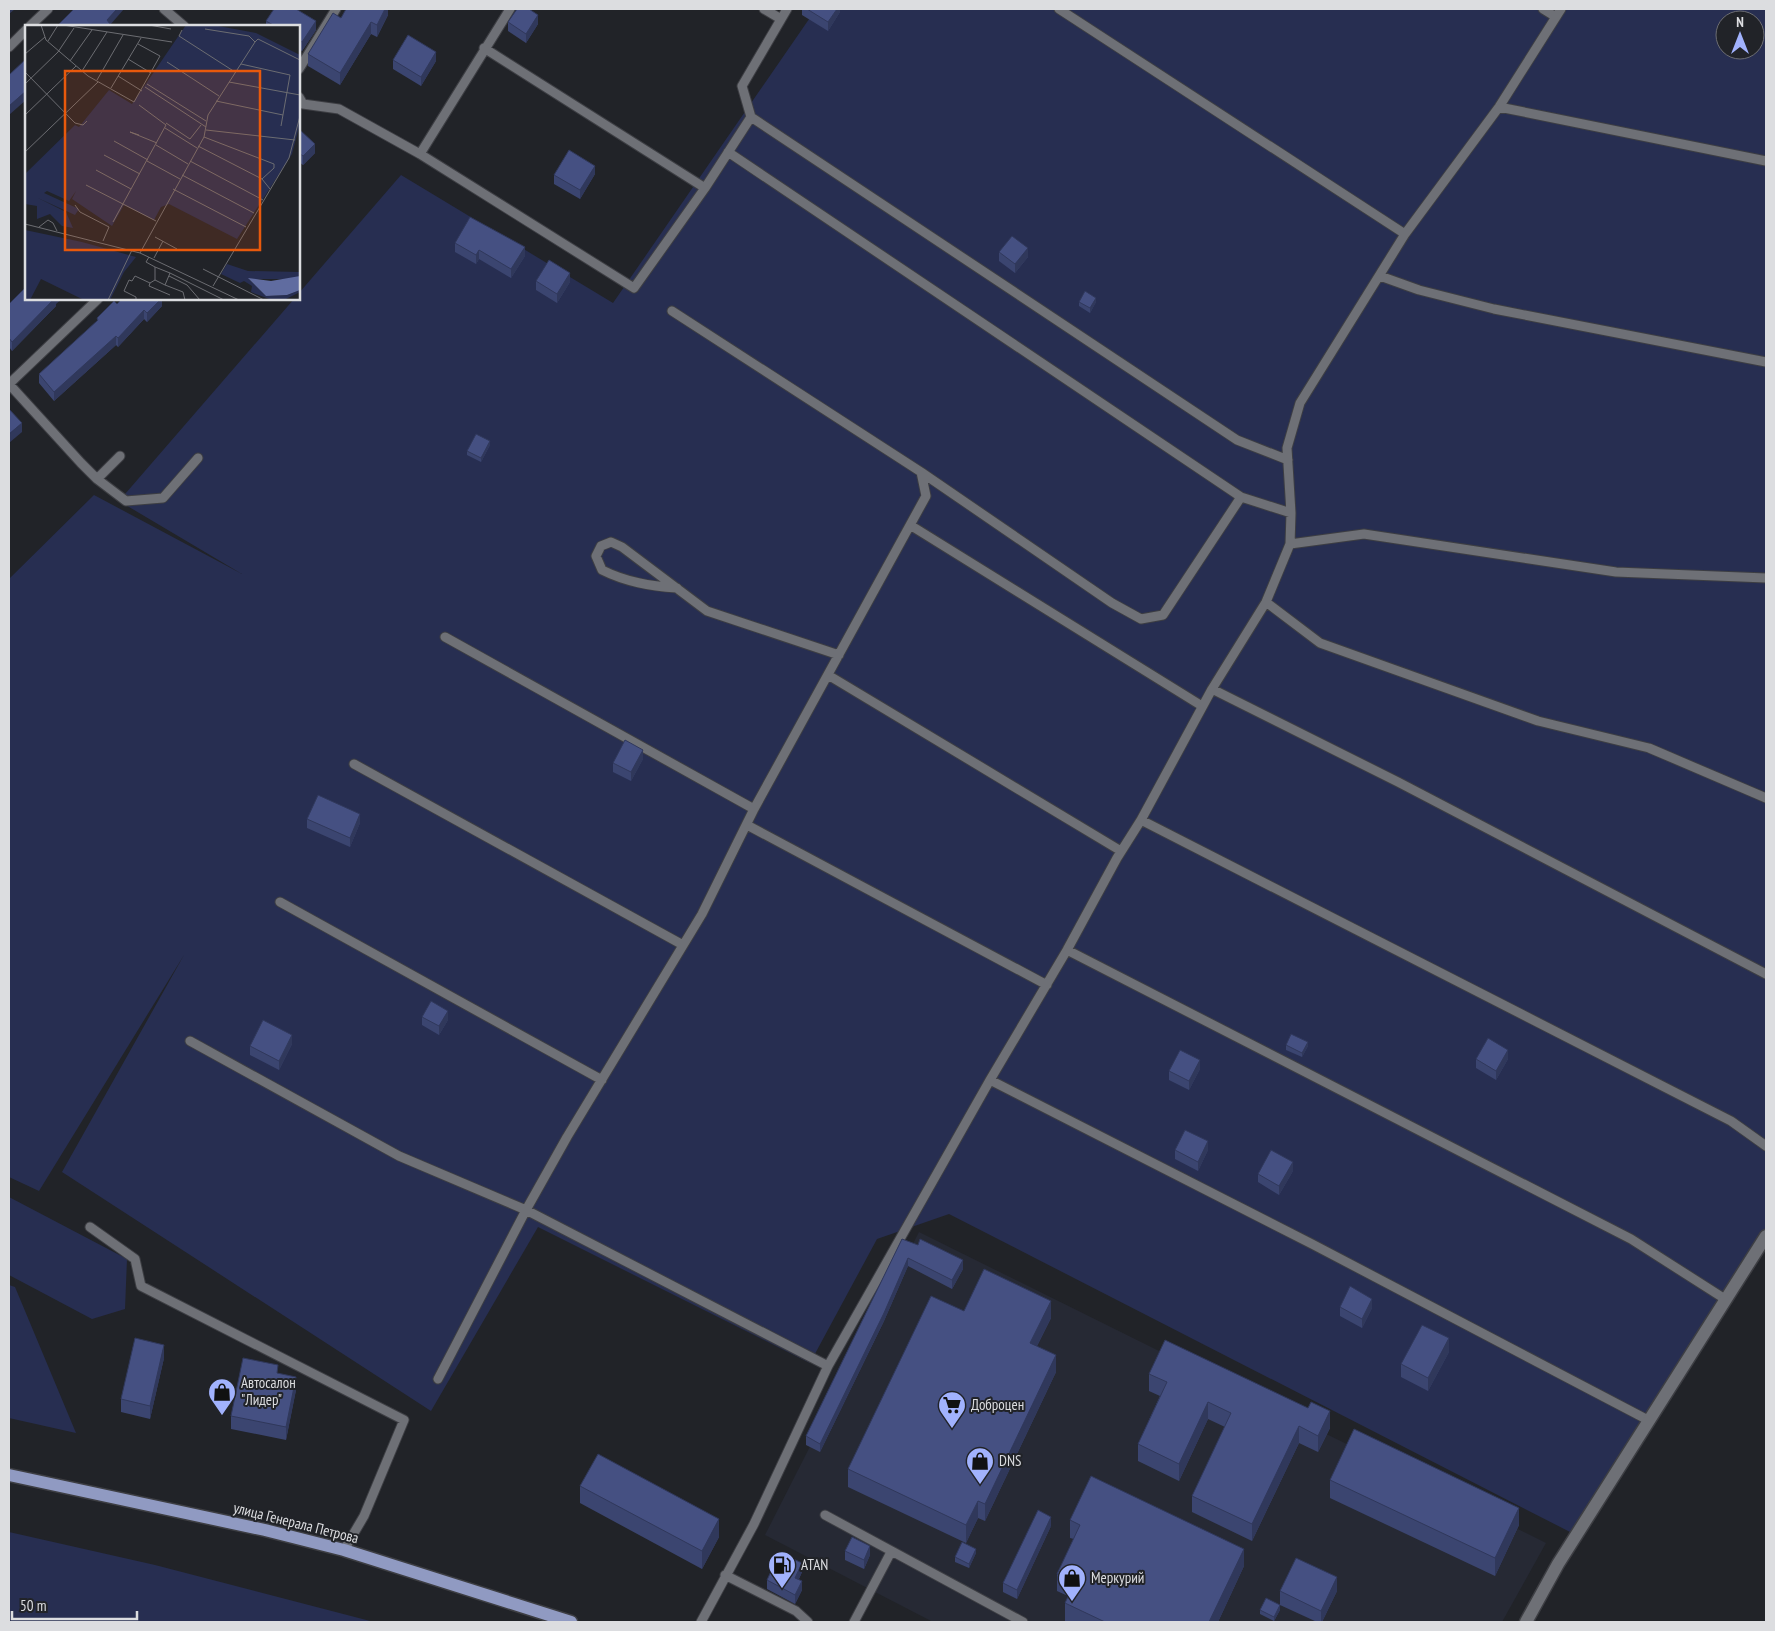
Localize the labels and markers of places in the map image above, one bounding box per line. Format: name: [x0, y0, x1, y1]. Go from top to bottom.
place label: Автосалон "Лидер": [241, 1373, 296, 1409]
shop icon: Автосалон "Лидер": [207, 1377, 237, 1416]
supermarket icon: Доброцен: [937, 1390, 967, 1429]
place label: Доброцен: [971, 1395, 1024, 1414]
shop icon: DNS: [965, 1446, 995, 1485]
place label: DNS: [999, 1451, 1021, 1470]
fuel station icon: ATAN: [767, 1550, 797, 1589]
place label: ATAN: [801, 1555, 828, 1574]
shop icon: Меркурий: [1057, 1563, 1087, 1602]
place label: Меркурий: [1091, 1568, 1144, 1587]

